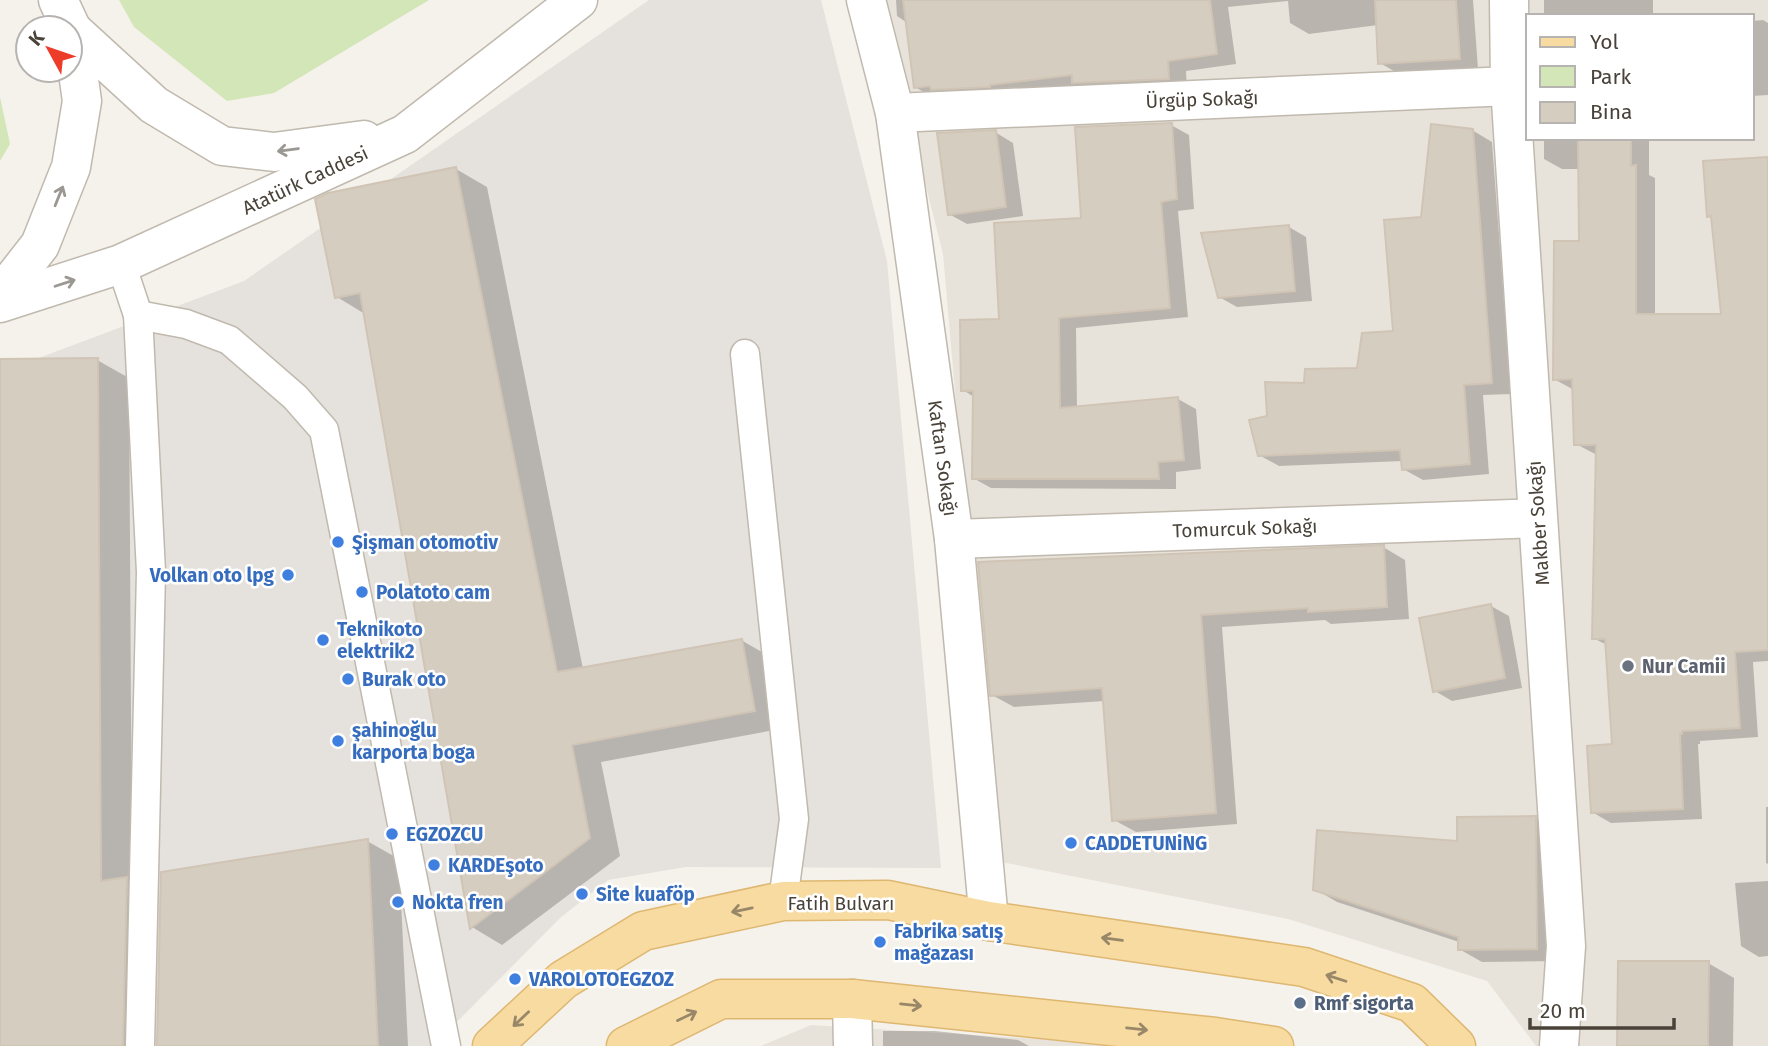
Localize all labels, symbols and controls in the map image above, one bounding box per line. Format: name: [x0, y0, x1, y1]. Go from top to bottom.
north arrow: [14, 14, 84, 84]
legend: [1526, 14, 1754, 140]
text: K: [24, 26, 50, 50]
text: Yol: [1590, 29, 1619, 55]
text: Park: [1590, 64, 1632, 90]
street label: Ürgüp Sokağı: [1145, 86, 1259, 113]
text: Bina: [1590, 99, 1632, 125]
street label: Atatürk Caddesi: [239, 141, 372, 220]
one-way arrow: [278, 144, 300, 157]
one-way arrow: [54, 186, 67, 207]
one-way arrow: [54, 276, 76, 288]
street label: Kaftan Sokağı: [923, 398, 962, 518]
street label: Makber Sokağı: [1523, 460, 1554, 586]
street label: Tomurcuk Sokağı: [1172, 514, 1318, 543]
place label: Şişman otomotiv: [352, 531, 498, 555]
marker: Şişman otomotiv: [330, 534, 346, 550]
place label: Volkan oto lpg: [149, 564, 275, 587]
marker: Volkan oto lpg: [280, 567, 296, 583]
place label: Polatoto cam: [376, 581, 490, 604]
marker: Polatoto cam: [354, 584, 370, 600]
place label: Teknikoto elektrik2: [337, 618, 423, 663]
marker: Teknikoto elektrik2: [315, 632, 331, 648]
place label: Nur Camii: [1642, 655, 1726, 678]
marker: Nur Camii: [1620, 658, 1636, 674]
place label: Burak oto: [362, 668, 446, 691]
marker: Burak oto: [340, 671, 356, 687]
place label: şahinoğlu karporta boga: [352, 719, 475, 764]
marker: şahinoğlu karporta boga: [330, 733, 346, 749]
place label: EGZOZCU: [406, 823, 483, 846]
marker: EGZOZCU: [384, 826, 400, 842]
place label: CADDETUNiNG: [1085, 832, 1207, 855]
marker: CADDETUNiNG: [1063, 835, 1079, 851]
place label: KARDEşoto: [448, 854, 544, 877]
marker: KARDEşoto: [426, 857, 442, 873]
place label: Site kuaföp: [596, 883, 695, 906]
marker: Site kuaföp: [574, 886, 590, 902]
place label: Nokta fren: [412, 891, 503, 914]
street label: Fatih Bulvarı: [788, 892, 894, 915]
marker: Nokta fren: [390, 894, 406, 910]
one-way arrow: [731, 904, 754, 918]
place label: Fabrika satış mağazası: [894, 920, 1003, 965]
one-way arrow: [1101, 933, 1124, 946]
marker: Fabrika satış mağazası: [872, 934, 888, 950]
place label: VAROLOTOEGZOZ: [528, 968, 674, 991]
marker: VAROLOTOEGZOZ: [507, 971, 523, 987]
one-way arrow: [1325, 971, 1347, 984]
scale bar: [1530, 986, 1674, 1030]
place label: Rmf sigorta: [1314, 992, 1414, 1015]
marker: Rmf sigorta: [1292, 995, 1308, 1011]
text: 20 m: [1540, 998, 1586, 1024]
one-way arrow: [899, 999, 922, 1012]
one-way arrow: [676, 1009, 697, 1022]
one-way arrow: [512, 1011, 530, 1027]
one-way arrow: [1125, 1023, 1148, 1036]

